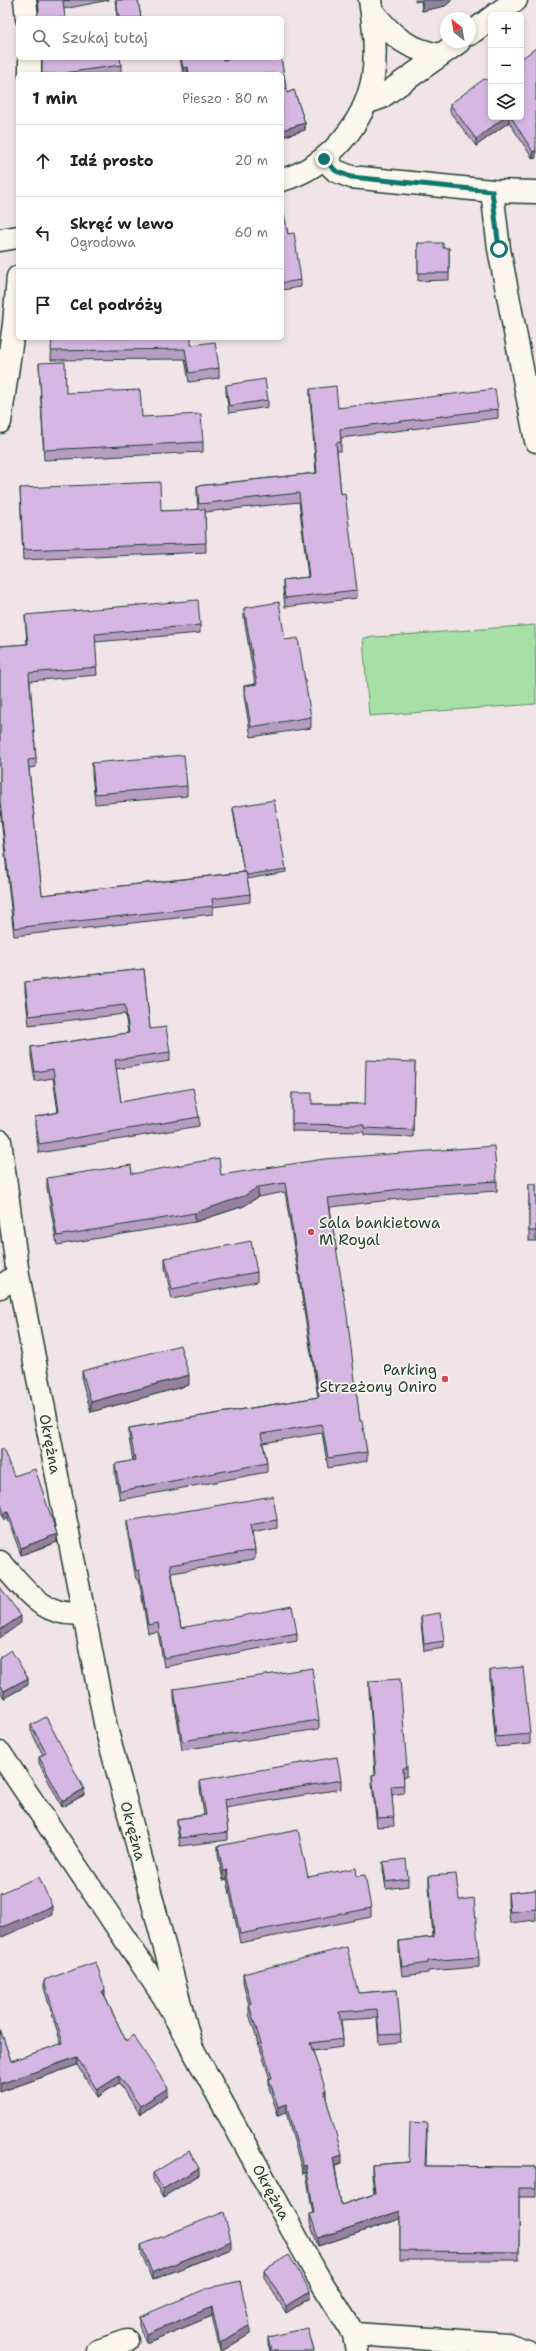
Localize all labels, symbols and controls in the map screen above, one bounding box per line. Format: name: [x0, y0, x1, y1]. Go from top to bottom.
north arrow: [440, 12, 476, 48]
map controls: [488, 12, 524, 120]
button: +: [488, 12, 524, 48]
search box: [16, 16, 284, 60]
icon: search: [30, 27, 52, 49]
text: Szukaj tutaj: [62, 28, 148, 48]
button: −: [488, 48, 524, 84]
button: layers: [488, 84, 524, 120]
text: 1 min: [32, 87, 77, 109]
text: Pieszo · 80 m: [182, 90, 268, 107]
icon: ahead: [32, 150, 54, 172]
route end: [315, 150, 333, 168]
text: Idź prosto: [70, 151, 154, 171]
text: 20 m: [235, 152, 268, 169]
text: Skręć w lewo: [70, 214, 174, 234]
icon: left: [32, 222, 54, 244]
text: 60 m: [235, 224, 268, 241]
text: Ogrodowa: [70, 234, 136, 251]
route start: [490, 240, 508, 258]
icon: arrive: [32, 294, 54, 316]
text: Cel podróży: [70, 295, 162, 315]
place label: Sala bankietowa M Royal: [319, 1213, 441, 1250]
marker: Sala bankietowa M Royal: [306, 1227, 316, 1237]
place label: Parking Strzeżony Oniro: [319, 1360, 437, 1397]
marker: Parking Strzeżony Oniro: [440, 1374, 450, 1384]
street label: Okrężna: [34, 1412, 66, 1476]
street label: Okrężna: [115, 1799, 151, 1864]
street label: Okrężna: [248, 2161, 295, 2224]

